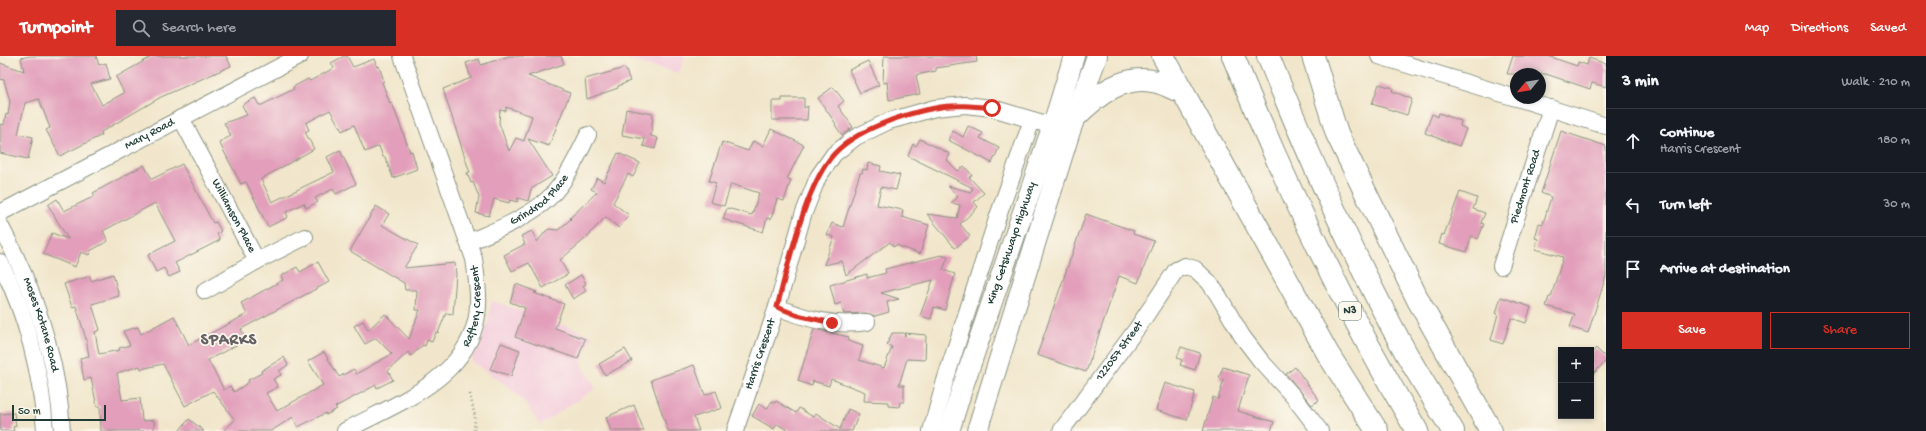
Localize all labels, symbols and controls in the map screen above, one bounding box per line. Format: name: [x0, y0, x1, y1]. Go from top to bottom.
search box: [116, 10, 396, 46]
text: Turnpoint: [20, 17, 92, 40]
icon: search: [130, 17, 152, 39]
text: Search here: [162, 19, 236, 37]
text: Map: [1745, 20, 1769, 37]
text: Directions: [1791, 20, 1848, 37]
text: Saved: [1870, 20, 1906, 37]
north arrow: [1510, 68, 1546, 104]
text: 3 min: [1622, 72, 1659, 92]
text: Walk · 210 m: [1842, 75, 1910, 90]
route start: [983, 99, 1001, 117]
street label: Mary Road: [122, 115, 178, 153]
text: Continue: [1660, 124, 1714, 142]
icon: ahead: [1622, 130, 1644, 152]
text: 180 m: [1878, 133, 1910, 148]
text: Harris Crescent: [1660, 142, 1740, 157]
street label: Piedmont Road: [1507, 147, 1545, 227]
street label: Grindrod Place: [508, 171, 573, 229]
street label: Williamson Place: [208, 177, 259, 256]
street label: King Cetshwayo Highway: [985, 180, 1040, 306]
icon: left: [1622, 194, 1644, 216]
text: Turn left: [1660, 196, 1711, 214]
text: 30 m: [1884, 197, 1910, 212]
icon: arrive: [1622, 258, 1644, 280]
text: Arrive at destination: [1660, 260, 1790, 278]
street label: Raftery Crescent: [460, 264, 485, 350]
street label: Moses Kotane Road: [19, 276, 61, 374]
road number: N3: [1339, 302, 1361, 320]
button: Save: [1622, 312, 1762, 349]
button: Share: [1770, 312, 1910, 349]
route end: [823, 314, 841, 332]
street label: Harris Crescent: [742, 316, 780, 392]
street label: 122057 Street: [1093, 318, 1147, 385]
district label: SPARKS: [201, 332, 257, 351]
map controls: [1558, 347, 1594, 419]
button: +: [1558, 347, 1594, 383]
button: −: [1558, 383, 1594, 419]
scale bar: [12, 403, 106, 422]
text: 50 m: [18, 406, 40, 418]

